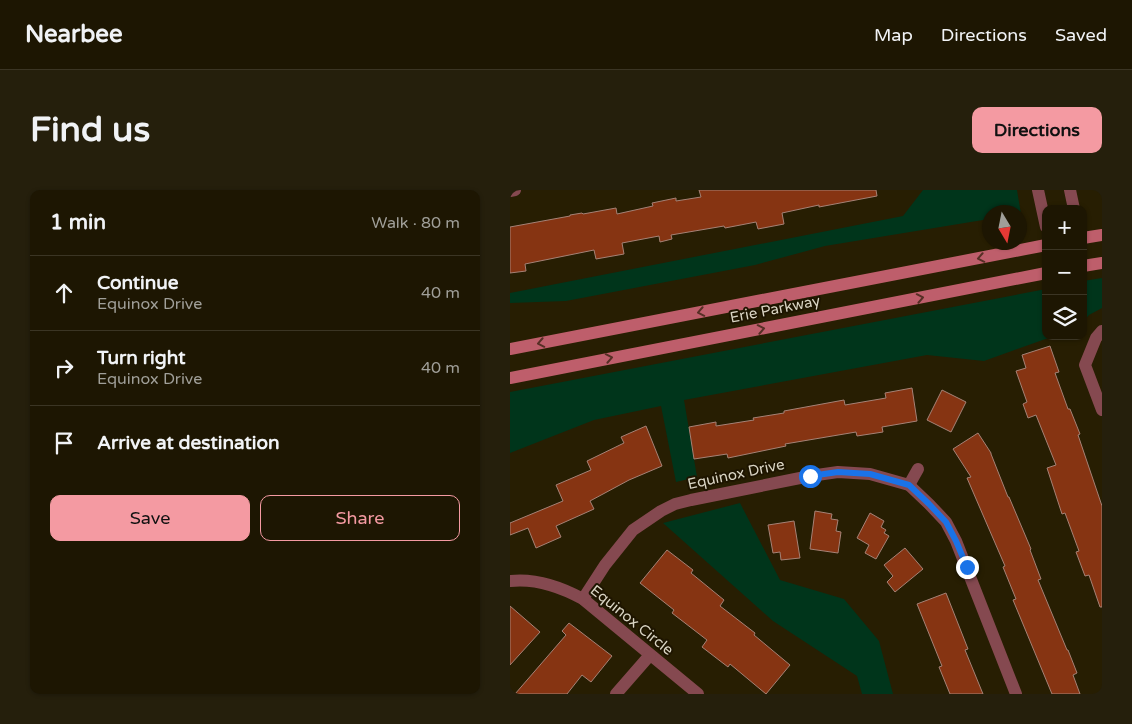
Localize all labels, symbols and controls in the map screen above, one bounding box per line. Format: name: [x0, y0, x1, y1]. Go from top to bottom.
text: Nearbee: [25, 20, 123, 49]
text: Map: [874, 24, 913, 46]
text: Directions: [941, 24, 1027, 46]
text: Saved: [1055, 24, 1107, 46]
button: Directions: [972, 107, 1102, 153]
text: Find us: [30, 109, 150, 151]
north arrow: [982, 205, 1027, 250]
map controls: [1042, 205, 1087, 340]
button: +: [1042, 205, 1087, 250]
text: 1 min: [50, 210, 106, 235]
text: Walk · 80 m: [371, 213, 460, 233]
button: −: [1042, 250, 1087, 295]
one-way arrow: [976, 252, 985, 263]
text: Continue: [97, 272, 179, 294]
icon: ahead: [50, 279, 78, 307]
text: 40 m: [421, 283, 460, 303]
street label: Erie Parkway: [728, 291, 822, 327]
one-way arrow: [916, 293, 925, 303]
text: Equinox Drive: [97, 294, 202, 314]
button: layers: [1042, 295, 1087, 340]
one-way arrow: [696, 306, 705, 317]
one-way arrow: [756, 324, 765, 334]
one-way arrow: [537, 337, 546, 347]
text: Turn right: [97, 347, 185, 369]
icon: right: [50, 354, 78, 382]
one-way arrow: [605, 354, 614, 364]
text: 40 m: [421, 358, 460, 378]
text: Equinox Drive: [97, 369, 202, 389]
icon: arrive: [50, 429, 78, 457]
text: Arrive at destination: [97, 432, 280, 454]
street label: Equinox Drive: [686, 455, 786, 493]
route start: [799, 465, 822, 488]
button: Save: [50, 495, 250, 541]
button: Share: [260, 495, 460, 541]
route end: [956, 556, 979, 579]
street label: Equinox Circle: [587, 581, 677, 659]

